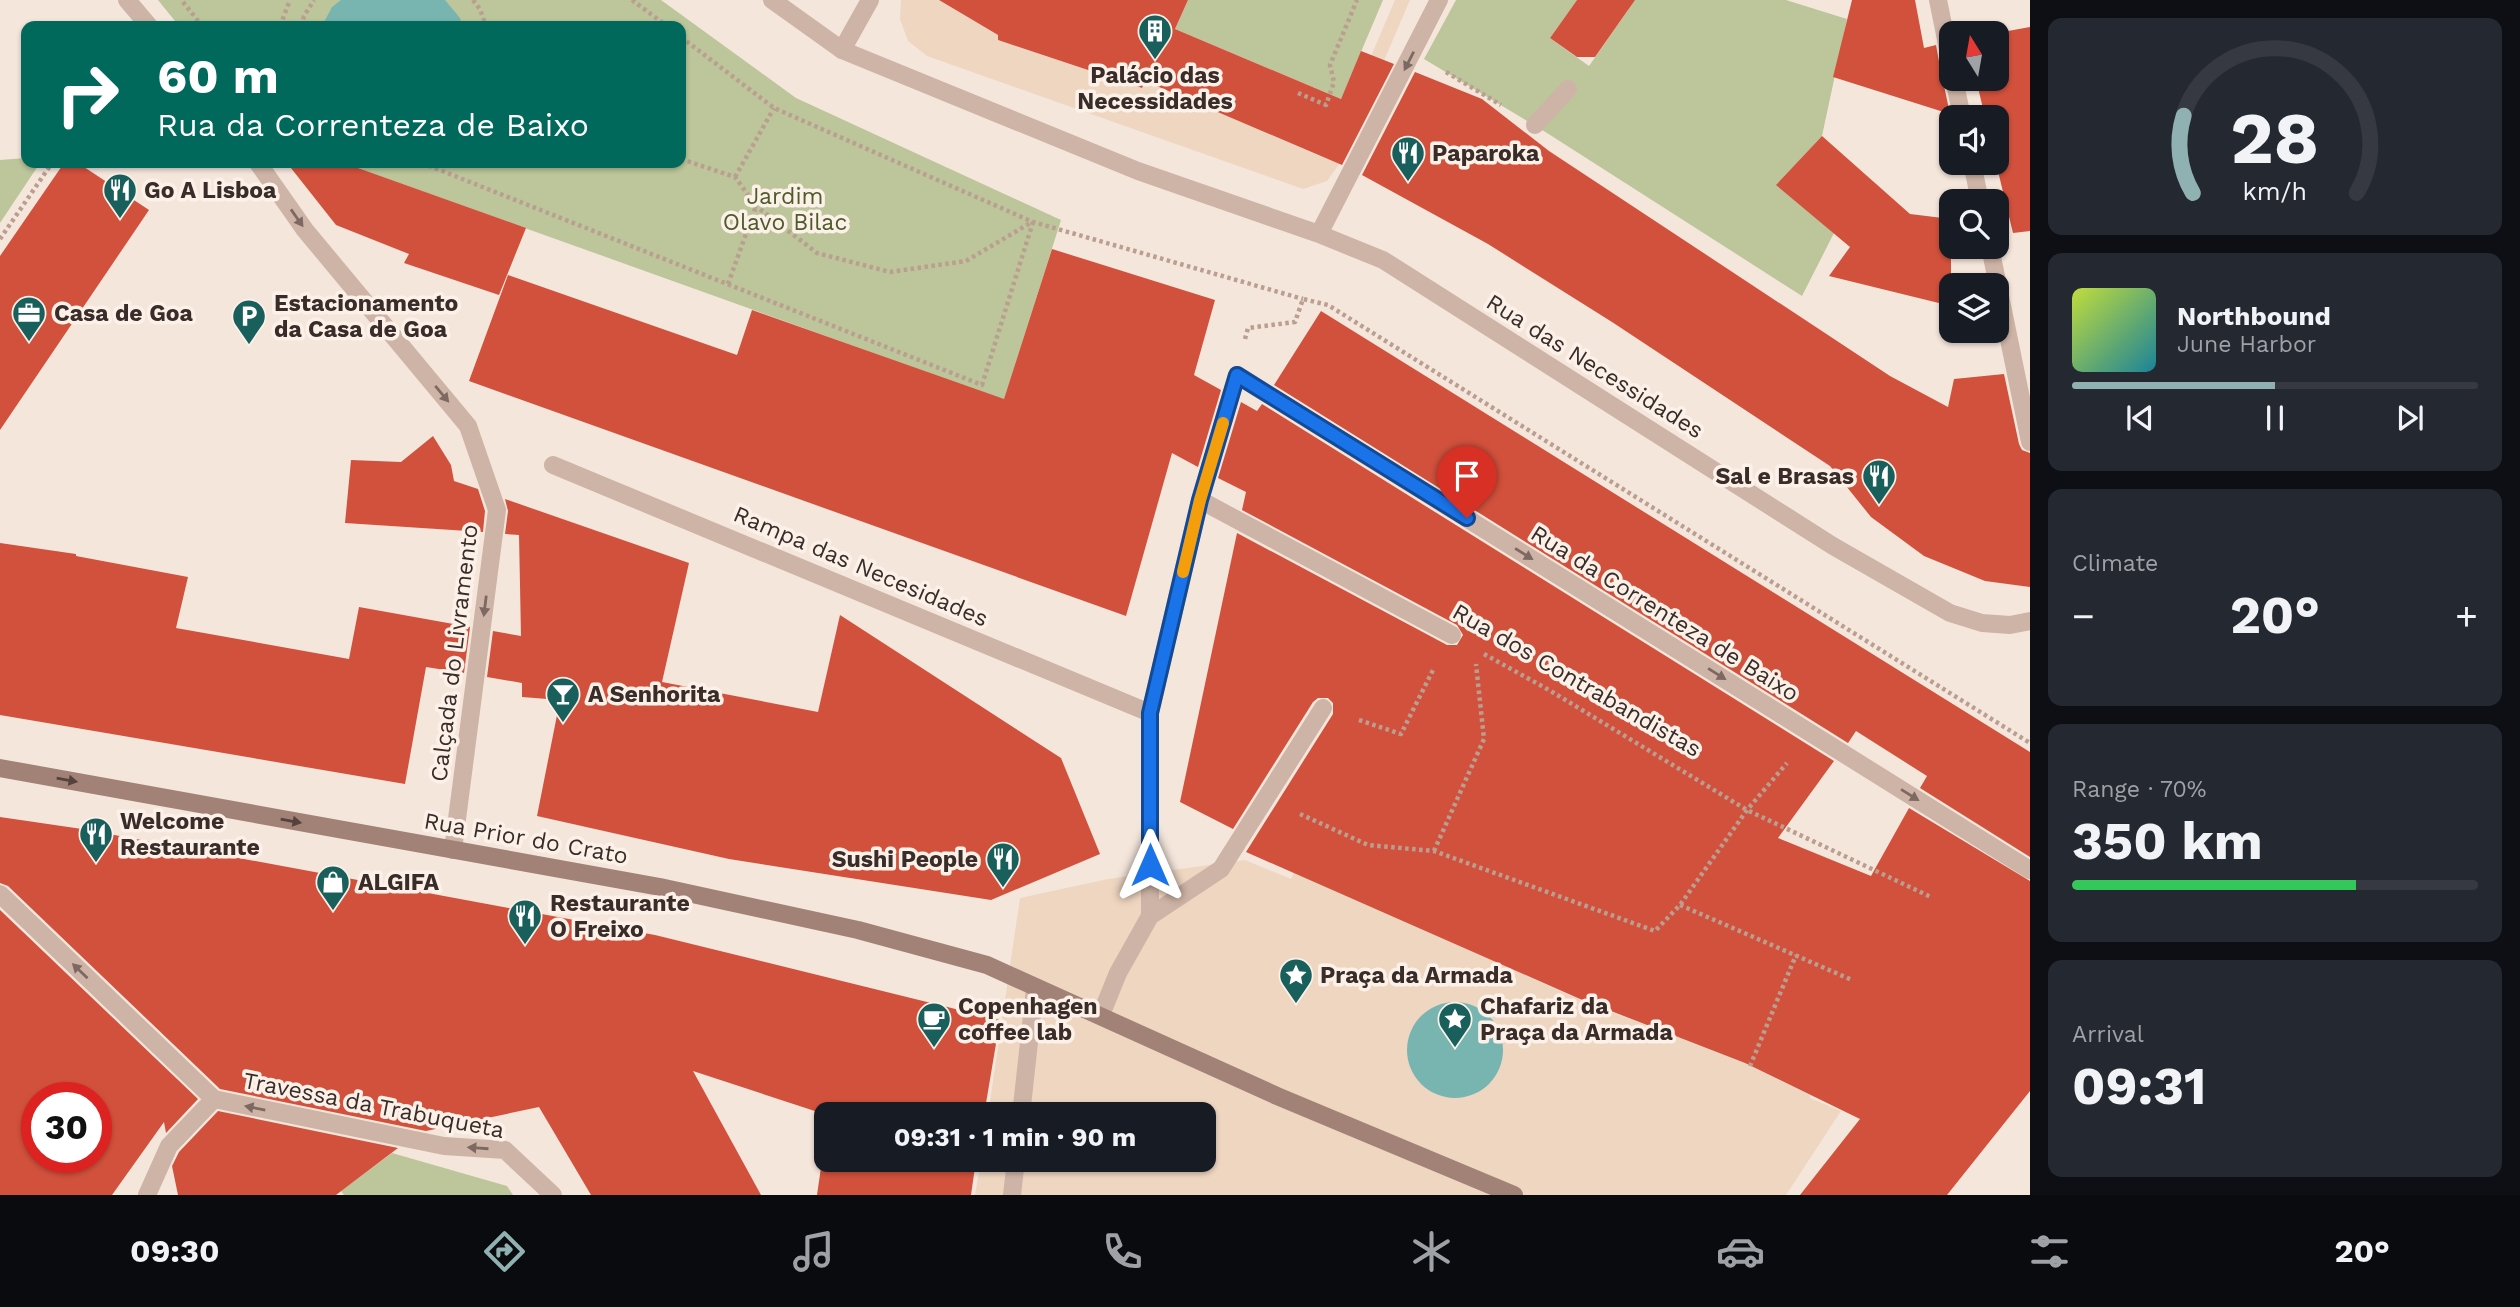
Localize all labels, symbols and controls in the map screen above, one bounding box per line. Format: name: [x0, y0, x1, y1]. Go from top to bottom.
building icon: Palácio das Necessidades: [1136, 12, 1174, 61]
north arrow: [1939, 21, 2009, 91]
map controls: [1939, 21, 2009, 343]
text: 60 m: [157, 47, 279, 105]
icon: right: [42, 49, 133, 140]
one-way arrow: [1403, 51, 1415, 71]
place label: Palácio das Necessidades: [1077, 62, 1233, 115]
text: 28: [2230, 95, 2320, 181]
button: sound: [1939, 105, 2009, 175]
text: Rua da Correnteza de Baixo: [157, 106, 589, 144]
restaurant icon: Paparoka: [1389, 134, 1427, 183]
place label: Paparoka: [1432, 140, 1540, 167]
restaurant icon: Go A Lisboa: [101, 171, 139, 220]
place label: Go A Lisboa: [144, 177, 277, 204]
text: km/h: [2243, 177, 2307, 206]
park label: Jardim Olavo Bilac: [723, 183, 847, 236]
button: search: [1939, 189, 2009, 259]
one-way arrow: [290, 209, 304, 227]
button: layers: [1939, 273, 2009, 343]
street label: Rua das Necessidades: [1481, 289, 1708, 444]
place label: Estacionamento da Casa de Goa: [274, 290, 458, 343]
office icon: Casa de Goa: [10, 294, 48, 343]
parking icon: Estacionamento da Casa de Goa: [230, 297, 268, 346]
place label: Casa de Goa: [54, 300, 194, 327]
text: Northbound: [2177, 301, 2331, 331]
text: June Harbor: [2177, 331, 2316, 358]
one-way arrow: [434, 385, 450, 403]
icon: previous: [2121, 399, 2159, 437]
icon: pause: [2256, 399, 2294, 437]
icon: next: [2391, 399, 2429, 437]
pin: [1437, 446, 1497, 518]
icon: arrive: [1448, 457, 1486, 495]
restaurant icon: Sal e Brasas: [1860, 457, 1898, 506]
place label: Sal e Brasas: [1716, 463, 1854, 490]
street label: Rampa das Necesidades: [729, 501, 992, 632]
street label: Rua da Correnteza de Baixo: [1526, 520, 1804, 707]
street label: Calçada do Livramento: [425, 523, 484, 783]
one-way arrow: [1514, 547, 1533, 560]
text: Climate: [2072, 550, 2158, 577]
text: 20°: [2230, 585, 2320, 646]
text: −: [2072, 594, 2095, 638]
text: +: [2455, 594, 2478, 638]
one-way arrow: [479, 596, 490, 618]
street label: Rua dos Contrabandistas: [1448, 598, 1706, 763]
one-way arrow: [1707, 668, 1726, 681]
bar icon: A Senhorita: [544, 675, 582, 724]
place label: A Senhorita: [588, 681, 721, 708]
one-way arrow: [56, 775, 78, 786]
text: Range · 70%: [2072, 776, 2206, 803]
one-way arrow: [1900, 788, 1919, 801]
street label: Rua Prior do Crato: [422, 807, 630, 870]
place label: Welcome Restaurante: [120, 808, 260, 861]
text: 350 km: [2072, 811, 2263, 872]
restaurant icon: Welcome Restaurante: [77, 815, 115, 864]
one-way arrow: [280, 815, 302, 826]
position arrow: [1113, 828, 1187, 902]
restaurant icon: Sushi People: [984, 840, 1022, 889]
place label: Sushi People: [832, 846, 978, 873]
shop icon: ALGIFA: [314, 863, 352, 912]
place label: ALGIFA: [358, 869, 439, 896]
place label: Restaurante O Freixo: [550, 890, 690, 943]
restaurant icon: Restaurante O Freixo: [506, 897, 544, 946]
place icon: Praça da Armada: [1277, 956, 1315, 1005]
place label: Praça da Armada: [1320, 962, 1513, 989]
one-way arrow: [72, 963, 89, 979]
place label: Copenhagen coffee lab: [958, 993, 1098, 1046]
place label: Chafariz da Praça da Armada: [1480, 993, 1673, 1046]
cafe icon: Copenhagen coffee lab: [915, 1000, 953, 1049]
place icon: Chafariz da Praça da Armada: [1436, 1000, 1474, 1049]
text: Arrival: [2072, 1021, 2144, 1048]
text: 09:31: [2072, 1056, 2206, 1117]
street label: Travessa da Trabuqueta: [241, 1067, 507, 1144]
speed limit sign: 30: [21, 1082, 112, 1173]
one-way arrow: [244, 1102, 266, 1113]
text: 09:31 · 1 min · 90 m: [894, 1122, 1136, 1152]
one-way arrow: [467, 1142, 489, 1153]
icon: directions: [480, 1227, 529, 1276]
icon: music: [789, 1227, 838, 1276]
icon: phone: [1098, 1227, 1147, 1276]
icon: climate: [1407, 1227, 1456, 1276]
icon: car: [1716, 1227, 1765, 1276]
icon: filters: [2025, 1227, 2074, 1276]
text: 09:30: [130, 1232, 220, 1270]
text: 20°: [2334, 1232, 2390, 1270]

